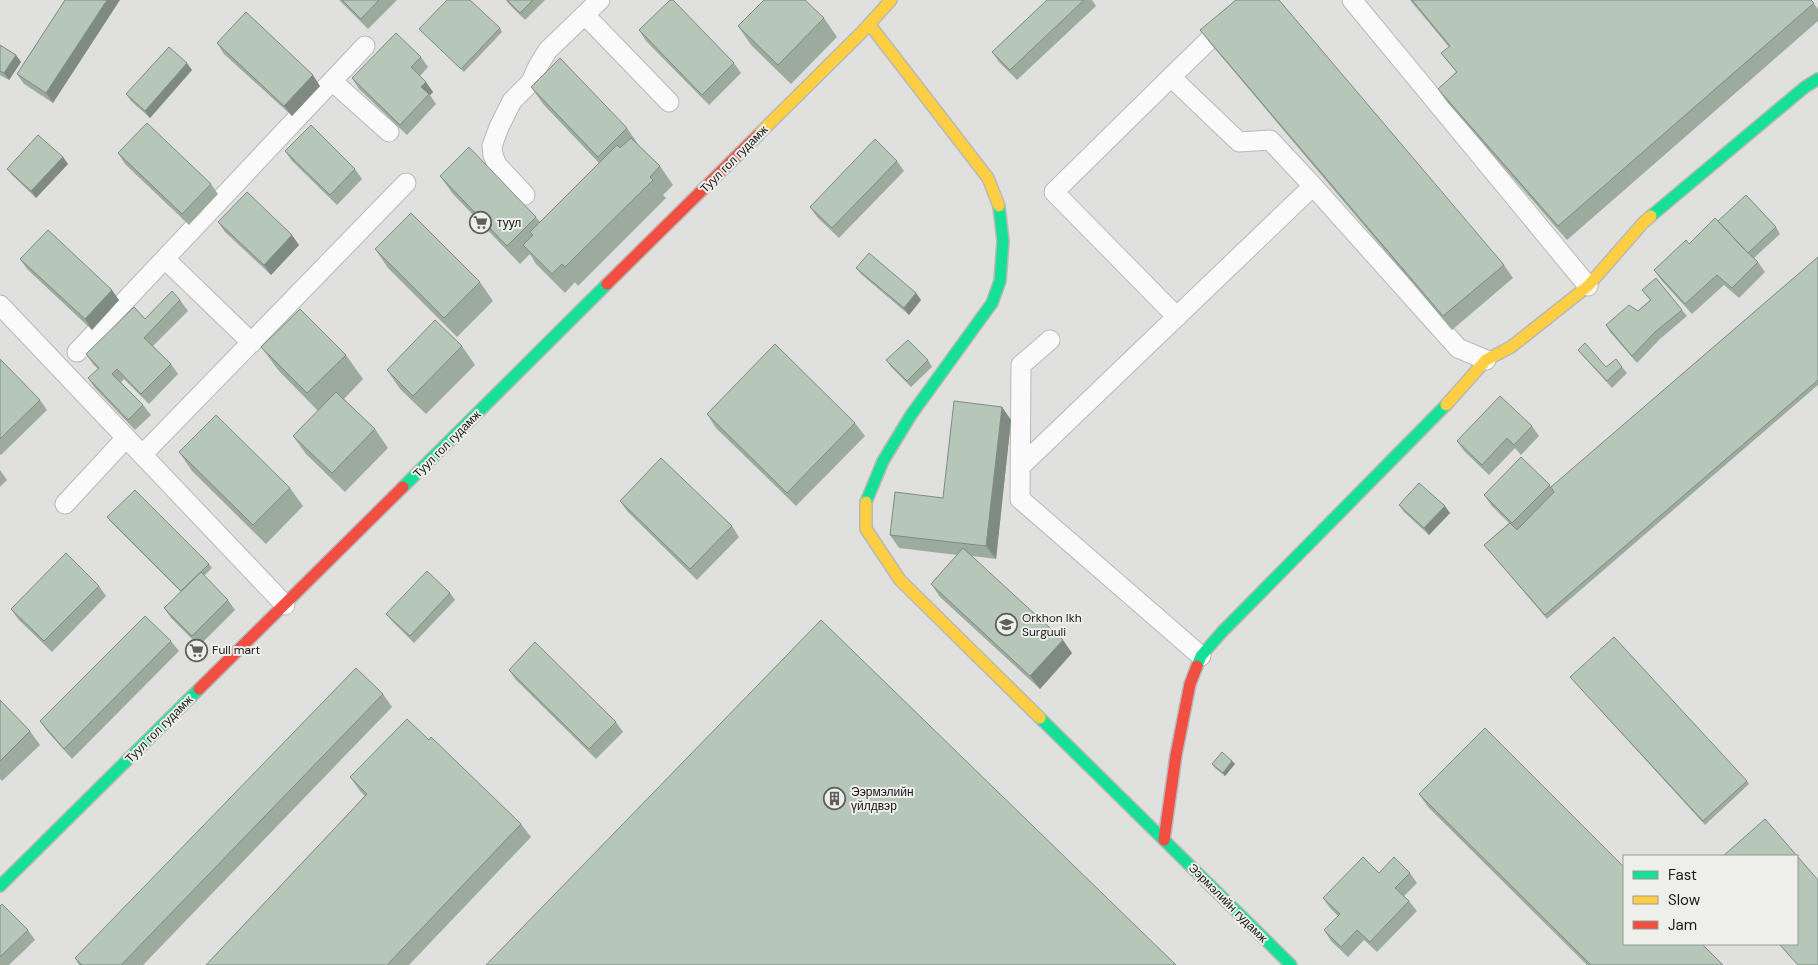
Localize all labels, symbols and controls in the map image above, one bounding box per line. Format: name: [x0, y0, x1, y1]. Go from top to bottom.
street label: Туул гол гудамж: [697, 122, 771, 196]
supermarket icon: туул: [469, 211, 493, 235]
place label: туул: [497, 215, 521, 231]
street label: Туул гол гудамж: [410, 407, 484, 481]
place label: Orkhon Ikh Surguuli: [1022, 610, 1082, 640]
school or university icon: Orkhon Ikh Surguuli: [994, 613, 1018, 637]
supermarket icon: Full mart: [184, 638, 208, 662]
place label: Full mart: [212, 642, 261, 658]
street label: Туул гол гудамж: [122, 692, 196, 766]
place label: Ээрмэлийн үйлдвэр: [851, 784, 914, 814]
building icon: Ээрмэлийн үйлдвэр: [823, 787, 847, 811]
legend: [1623, 855, 1798, 945]
street label: Ээрмэлийн гудамж: [1185, 860, 1271, 946]
text: Fast: [1668, 865, 1697, 885]
text: Slow: [1668, 890, 1701, 910]
text: Jam: [1668, 915, 1697, 935]

